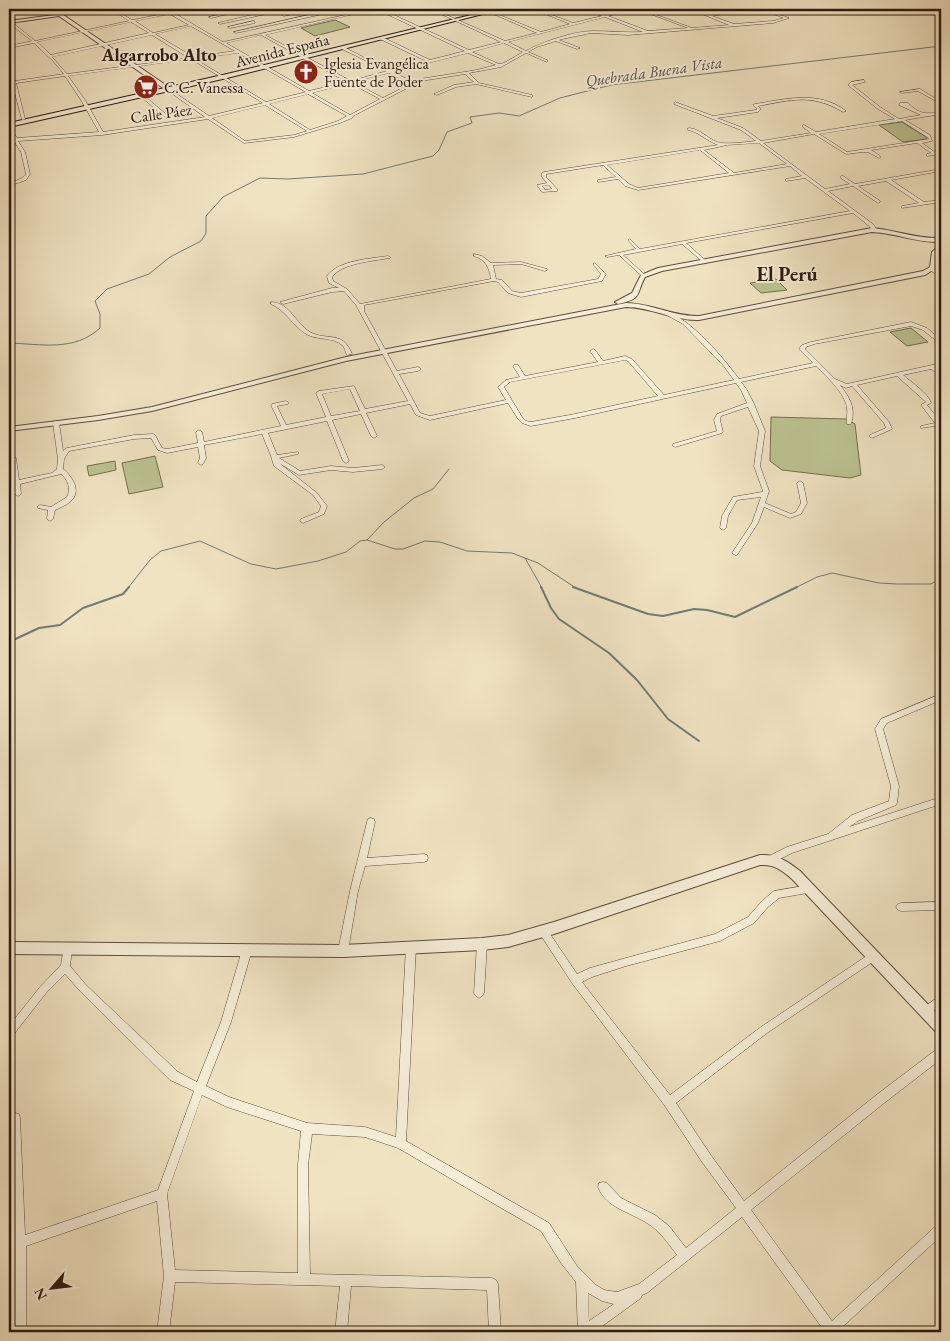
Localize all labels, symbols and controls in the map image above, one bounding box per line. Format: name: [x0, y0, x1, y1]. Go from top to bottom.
street label: Avenida España: [232, 29, 332, 73]
district label: Algarrobo Alto: [101, 43, 216, 66]
water label: Quebrada Buena Vista: [584, 52, 724, 91]
place label: Iglesia Evangélica Fuente de Poder: [324, 53, 430, 92]
church icon: Iglesia Evangélica Fuente de Poder: [293, 59, 319, 85]
supermarket icon: C.C. Vanessa: [133, 74, 159, 100]
place label: C.C. Vanessa: [164, 77, 244, 98]
street label: Calle Páez: [129, 99, 193, 128]
district label: El Perú: [756, 261, 818, 287]
north arrow: [28, 1264, 78, 1314]
text: N: [30, 1284, 51, 1303]

